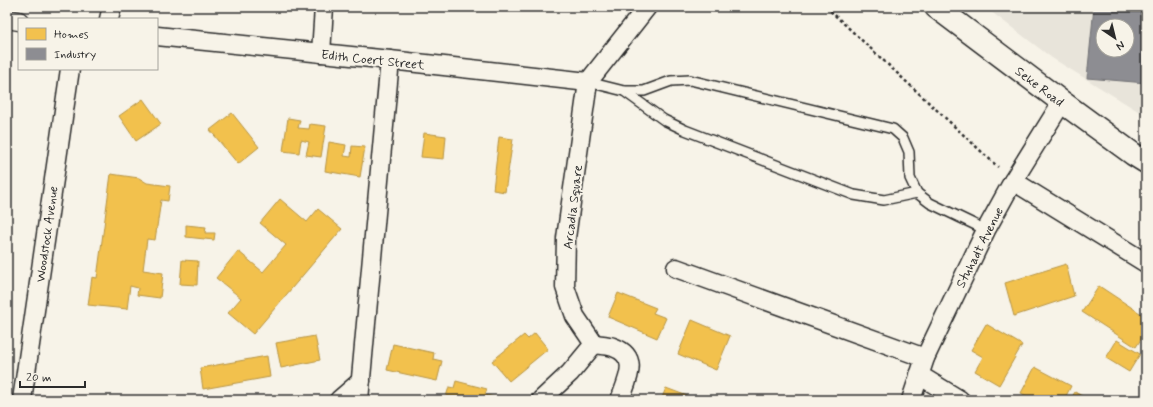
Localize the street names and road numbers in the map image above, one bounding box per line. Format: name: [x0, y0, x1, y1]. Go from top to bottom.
street label: Edith Coert Street: [320, 47, 426, 74]
street label: Seke Road: [1011, 63, 1067, 111]
street label: Arcadia Square: [560, 164, 587, 250]
street label: Woodstock Avenue: [32, 185, 63, 283]
street label: Stuhadt Avenue: [953, 204, 1008, 291]

